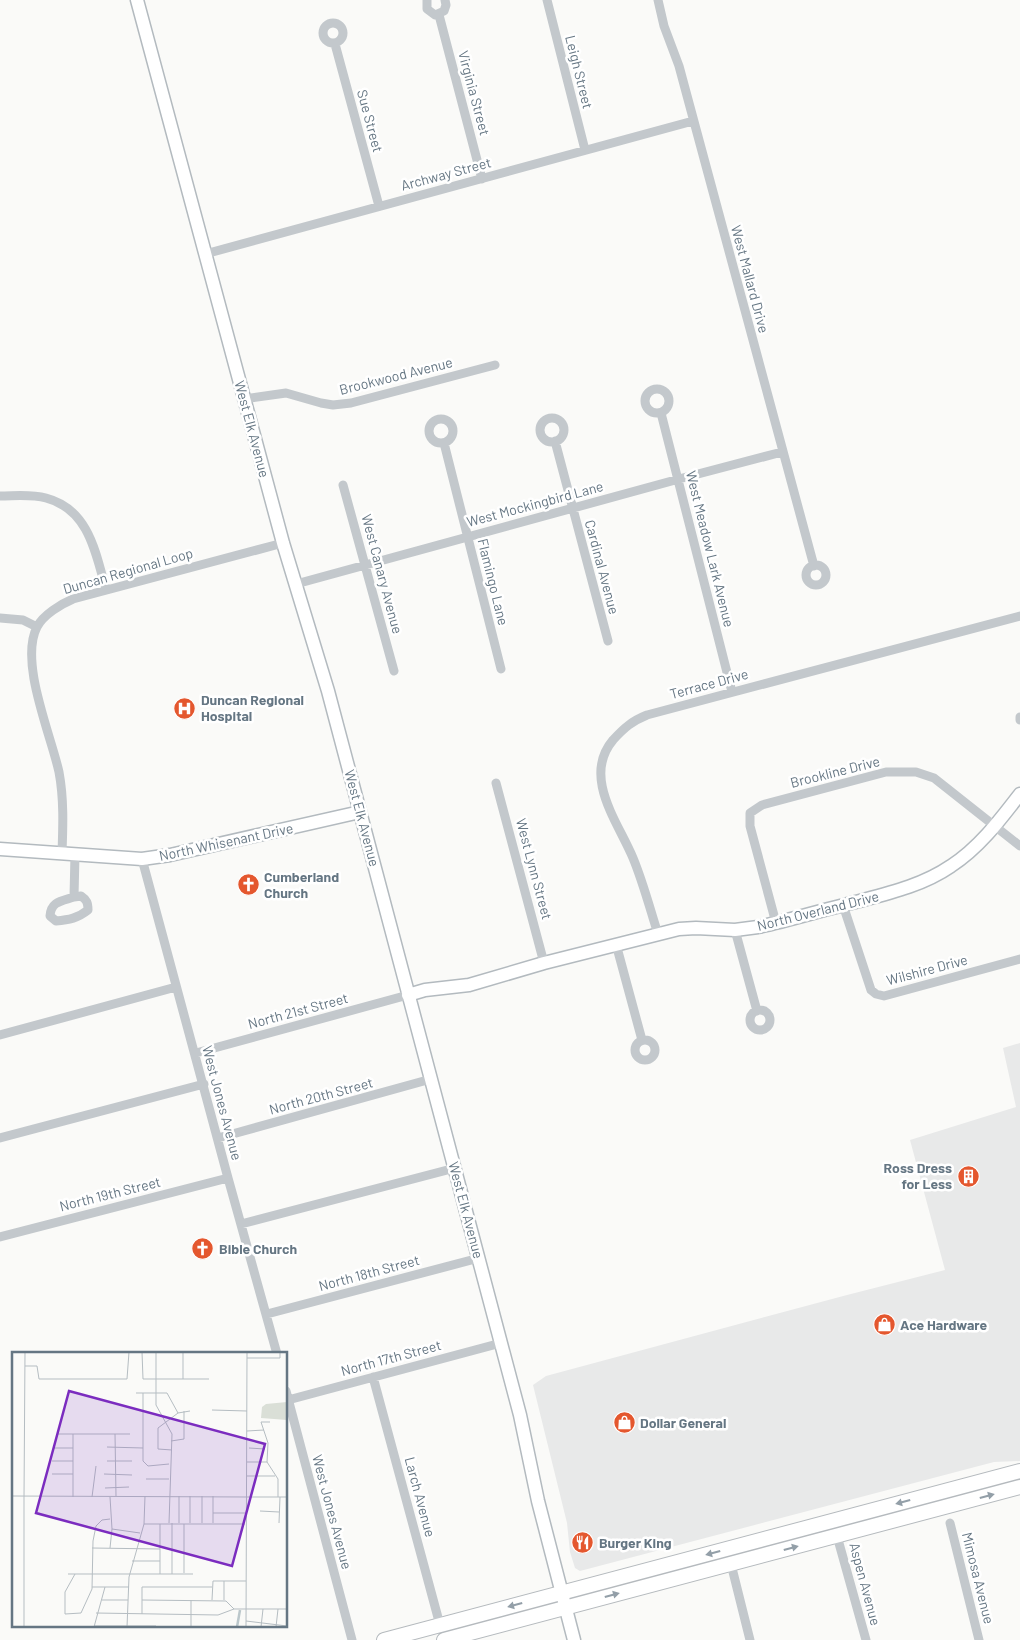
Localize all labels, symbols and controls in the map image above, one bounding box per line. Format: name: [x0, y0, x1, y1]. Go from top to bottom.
street label: Leigh Street: [562, 33, 597, 110]
street label: Virginia Street: [455, 49, 494, 137]
street label: Sue Street: [354, 88, 387, 154]
street label: Archway Street: [399, 153, 493, 194]
street label: West Mallard Drive: [728, 223, 773, 335]
street label: Brookwood Avenue: [337, 353, 454, 398]
street label: West Elk Avenue: [231, 379, 274, 479]
street label: West Meadow Lark Avenue: [683, 469, 738, 629]
street label: West Mockingbird Lane: [465, 477, 605, 530]
street label: West Canary Avenue: [358, 512, 407, 635]
street label: Cardinal Avenue: [582, 518, 623, 616]
street label: Flamingo Lane: [474, 537, 512, 627]
street label: Duncan Regional Loop: [61, 544, 195, 597]
street label: Terrace Drive: [668, 665, 750, 702]
place label: Duncan Regional Hospital: [201, 691, 304, 724]
hospital icon: Duncan Regional Hospital: [173, 696, 197, 720]
street label: Brookline Drive: [788, 752, 881, 791]
street label: West Elk Avenue: [341, 768, 384, 868]
street label: West Lynn Street: [513, 816, 556, 921]
street label: North Whisenant Drive: [157, 819, 295, 864]
place label: Cumberland Church: [264, 868, 339, 901]
church icon: Cumberland Church: [236, 873, 260, 897]
street label: North Overland Drive: [755, 887, 881, 934]
street label: Wilshire Drive: [884, 951, 969, 989]
street label: North 21st Street: [246, 989, 350, 1032]
street label: West Jones Avenue: [199, 1044, 246, 1162]
street label: North 20th Street: [267, 1073, 375, 1118]
place label: Ross Dress for Less: [884, 1159, 952, 1192]
street label: West Elk Avenue: [445, 1160, 488, 1260]
building icon: Ross Dress for Less: [956, 1164, 980, 1188]
street label: North 19th Street: [58, 1173, 162, 1214]
church icon: Bible Church: [191, 1237, 215, 1261]
place label: Bible Church: [219, 1240, 297, 1257]
street label: North 18th Street: [317, 1251, 421, 1294]
shop icon: Ace Hardware: [872, 1313, 896, 1337]
place label: Ace Hardware: [900, 1316, 987, 1333]
street label: North 17th Street: [339, 1336, 443, 1379]
inset map: [12, 1352, 288, 1628]
shop icon: Dollar General: [612, 1411, 636, 1435]
place label: Dollar General: [640, 1414, 726, 1431]
street label: West Jones Avenue: [309, 1453, 356, 1571]
street label: Larch Avenue: [402, 1455, 439, 1539]
one-way arrow: [980, 1492, 995, 1500]
one-way arrow: [896, 1498, 911, 1506]
street label: Mimosa Avenue: [959, 1530, 998, 1625]
restaurant icon: Burger King: [571, 1531, 595, 1555]
place label: Burger King: [599, 1534, 672, 1551]
street label: Aspen Avenue: [846, 1541, 885, 1627]
one-way arrow: [783, 1544, 799, 1552]
one-way arrow: [705, 1549, 720, 1557]
one-way arrow: [605, 1591, 620, 1599]
one-way arrow: [507, 1601, 522, 1609]

